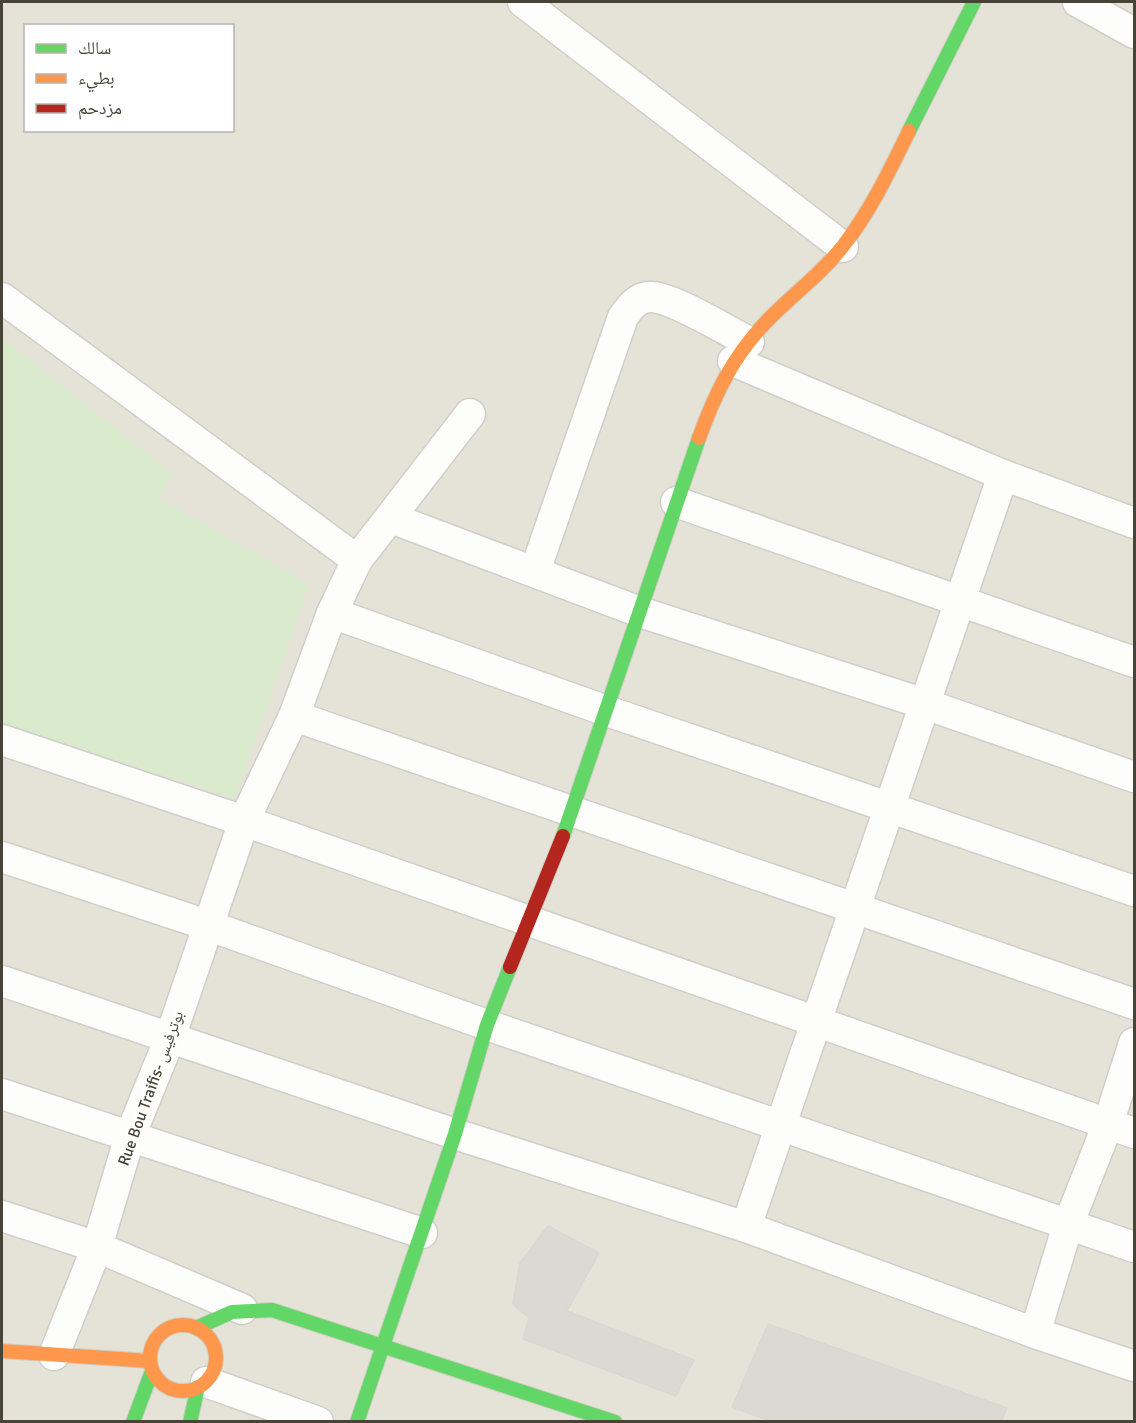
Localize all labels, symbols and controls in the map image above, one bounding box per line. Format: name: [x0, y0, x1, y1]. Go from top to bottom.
legend: [24, 24, 234, 132]
text: سالك: [78, 37, 111, 59]
text: بطيء: [78, 67, 115, 93]
text: مزدحم: [78, 97, 122, 120]
street label: Rue Bou Traifis- بوترفيس: [114, 1008, 188, 1168]

